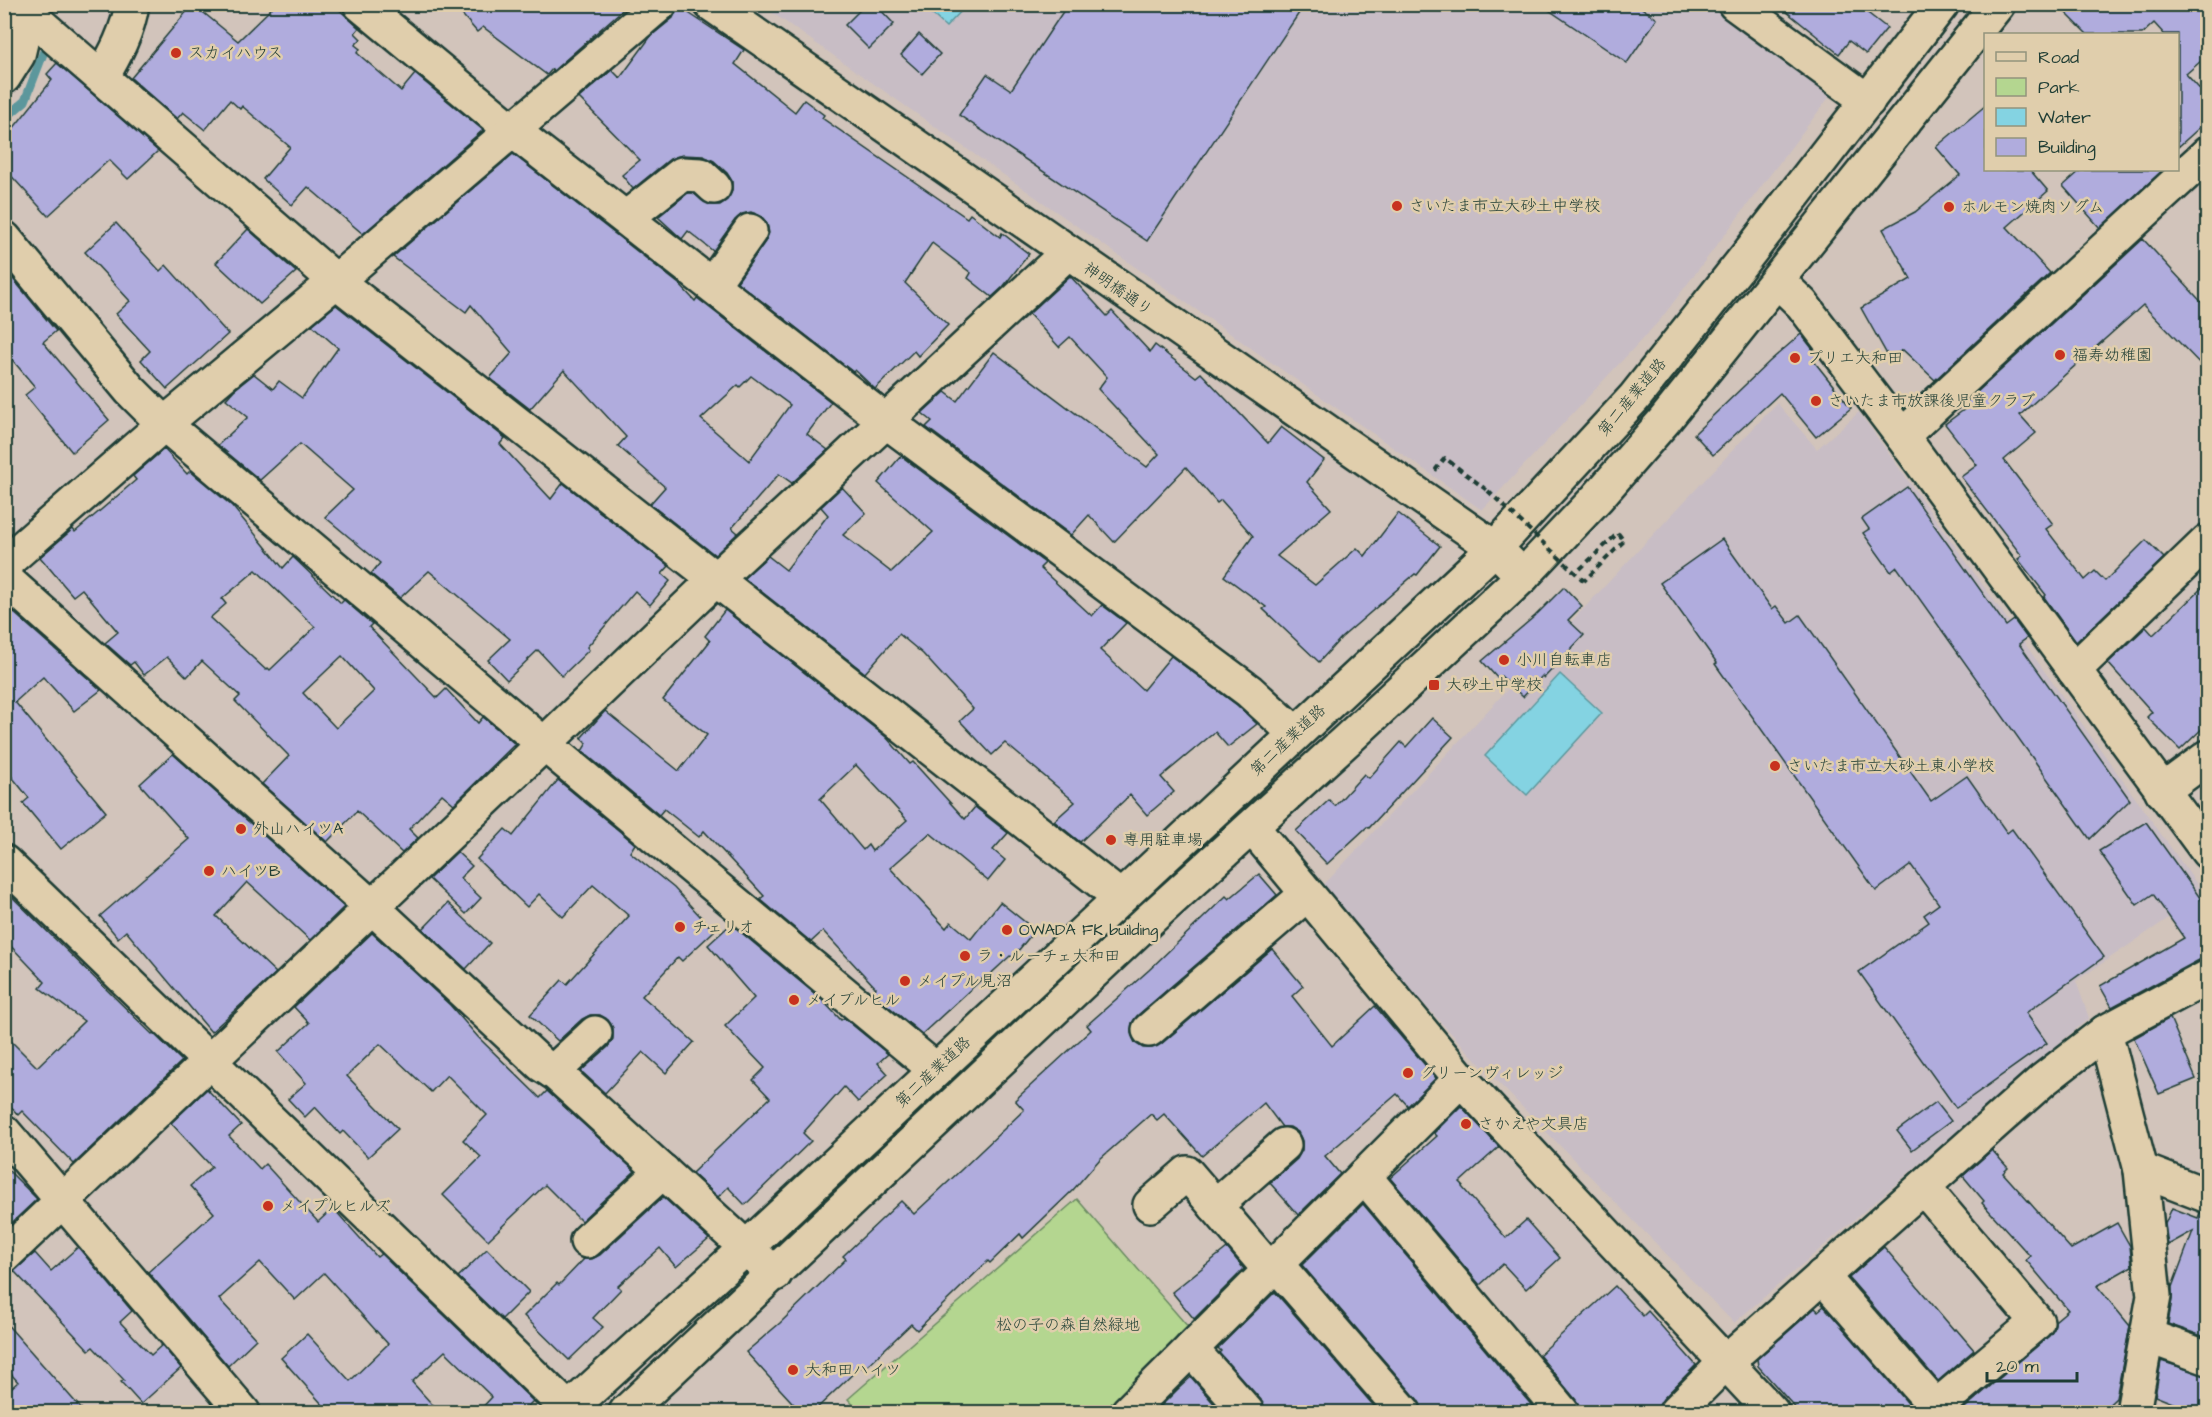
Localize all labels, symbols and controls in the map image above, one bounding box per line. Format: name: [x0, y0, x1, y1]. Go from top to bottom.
legend: [1984, 33, 2179, 171]
place label: スカイハウス: [188, 42, 283, 64]
text: Road: [2038, 45, 2079, 70]
marker: スカイハウス: [169, 46, 183, 60]
text: Park: [2038, 75, 2080, 100]
text: Water: [2038, 105, 2091, 130]
text: Building: [2038, 135, 2096, 161]
place label: さいたま市立大砂土中学校: [1409, 195, 1600, 217]
place label: ホルモン焼肉ソグム: [1961, 196, 2104, 218]
marker: さいたま市立大砂土中学校: [1390, 199, 1404, 213]
marker: ホルモン焼肉ソグム: [1942, 200, 1956, 214]
street label: 神明橋通り: [1079, 257, 1157, 321]
place label: 福寿幼稚園: [2072, 344, 2152, 366]
place label: プリエ大和田: [1807, 347, 1903, 369]
marker: 福寿幼稚園: [2053, 348, 2067, 362]
marker: プリエ大和田: [1788, 351, 1802, 365]
street label: 第二産業道路: [1593, 353, 1671, 441]
place label: さいたま市放課後児童クラブ: [1828, 390, 2035, 412]
marker: さいたま市放課後児童クラブ: [1809, 394, 1823, 408]
place label: 小川自転車店: [1516, 649, 1612, 671]
marker: 小川自転車店: [1497, 653, 1511, 667]
place label: 大砂土中学校: [1446, 674, 1542, 696]
marker: 大砂土中学校: [1427, 678, 1441, 692]
street label: 第二産業道路: [1245, 699, 1331, 781]
place label: さいたま市立大砂土東小学校: [1787, 755, 1994, 777]
marker: さいたま市立大砂土東小学校: [1768, 759, 1782, 773]
place label: 外山ハイツA: [253, 818, 343, 840]
marker: 外山ハイツA: [234, 822, 248, 836]
place label: 専用駐車場: [1123, 829, 1203, 851]
marker: 専用駐車場: [1104, 833, 1118, 847]
place label: ハイツB: [221, 860, 281, 882]
marker: ハイツB: [202, 864, 216, 878]
place label: チェリオ: [692, 916, 754, 938]
place label: OWADA FK building: [1019, 919, 1158, 942]
marker: チェリオ: [673, 920, 687, 934]
marker: OWADA FK building: [1000, 923, 1014, 937]
place label: ラ・ルーチェ大和田: [977, 945, 1120, 967]
marker: ラ・ルーチェ大和田: [958, 949, 972, 963]
place label: メイプル見沼: [917, 970, 1012, 992]
marker: メイプル見沼: [898, 974, 912, 988]
place label: メイプルヒル: [806, 989, 901, 1011]
marker: メイプルヒル: [787, 993, 801, 1007]
street label: 第二産業道路: [890, 1031, 976, 1113]
place label: グリーンヴィレッジ: [1420, 1062, 1563, 1084]
marker: グリーンヴィレッジ: [1401, 1066, 1415, 1080]
place label: さかえや文具店: [1478, 1113, 1589, 1135]
marker: さかえや文具店: [1459, 1117, 1473, 1131]
place label: メイプルヒルズ: [280, 1195, 391, 1217]
marker: メイプルヒルズ: [261, 1199, 275, 1213]
park label: 松の子の森自然緑地: [996, 1314, 1140, 1336]
scale bar: [1987, 1345, 2077, 1383]
text: 20 m: [1996, 1354, 2039, 1379]
place label: 大和田ハイツ: [805, 1359, 901, 1381]
marker: 大和田ハイツ: [786, 1363, 800, 1377]

